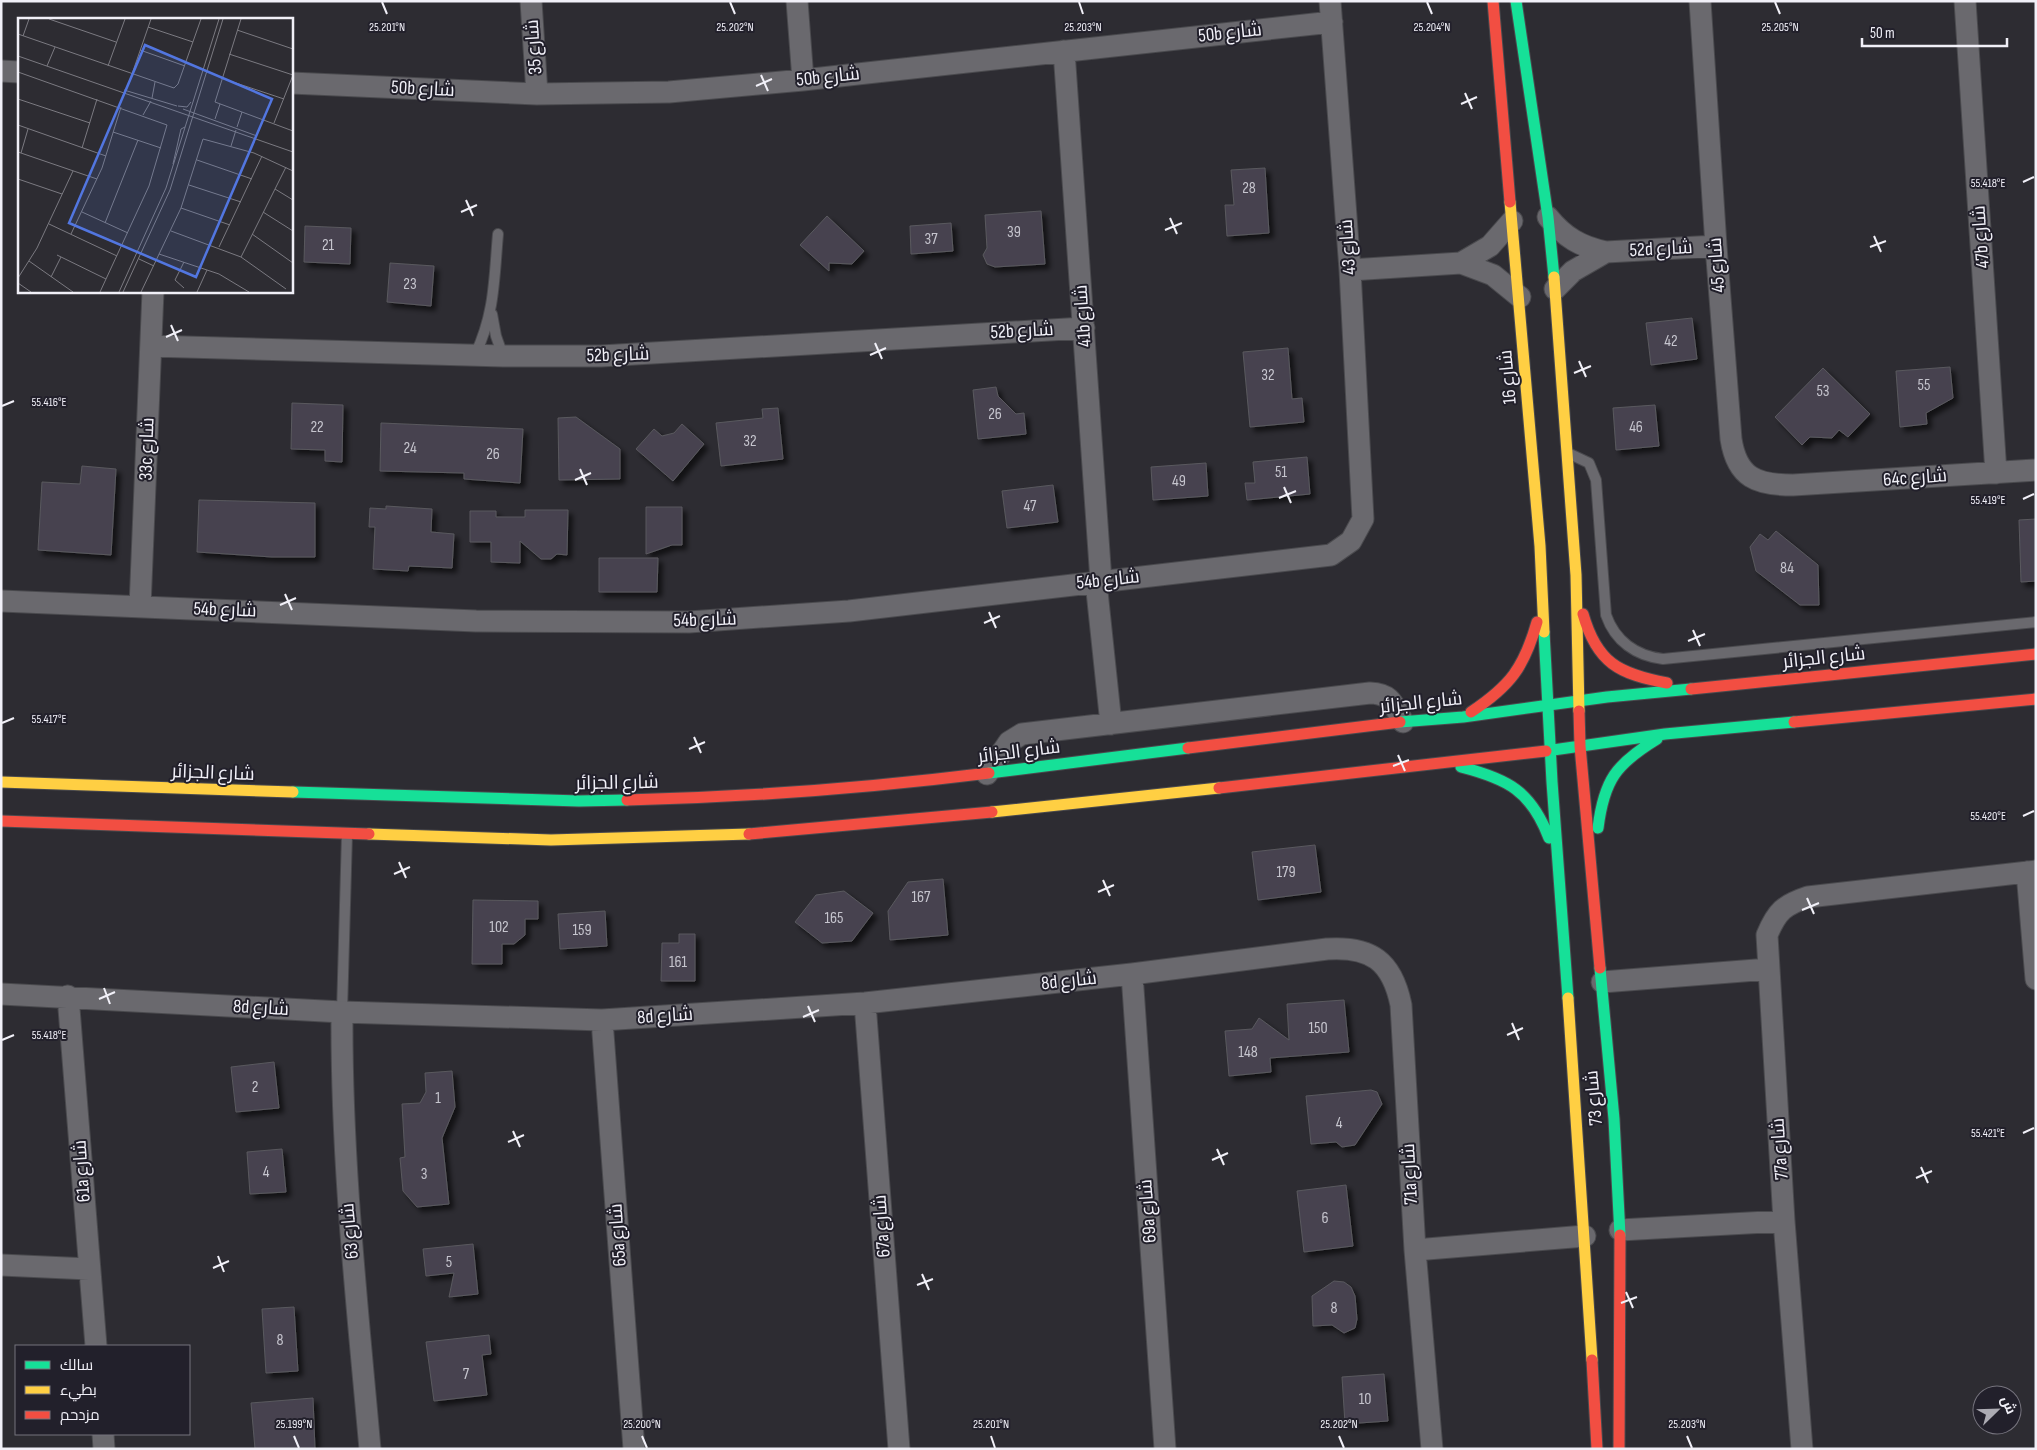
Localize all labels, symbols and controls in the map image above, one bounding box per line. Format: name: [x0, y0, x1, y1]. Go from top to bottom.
scale bar: [1862, 15, 2007, 47]
inset map: [18, 18, 292, 292]
street label: شارع 35: [521, 18, 548, 75]
street label: 50b شارع: [1197, 18, 1263, 49]
text: 25.201°N: [369, 20, 405, 35]
text: 25.202°N: [716, 20, 754, 35]
text: 25.203°N: [1064, 20, 1102, 35]
text: 25.204°N: [1414, 20, 1450, 35]
text: 25.205°N: [1761, 20, 1799, 35]
text: 50 m: [1870, 24, 1895, 43]
street label: 50b شارع: [795, 62, 861, 93]
street label: 50b شارع: [390, 76, 455, 103]
text: 55.418°E: [1971, 176, 2005, 191]
house number: 28: [1242, 179, 1256, 198]
street label: 47b شارع: [1967, 205, 1996, 269]
street label: شارع 43: [1335, 218, 1362, 276]
house number: 39: [1007, 223, 1021, 242]
house number: 37: [924, 230, 938, 249]
house number: 21: [322, 236, 335, 255]
street label: 52d شارع: [1629, 236, 1693, 263]
street label: شارع 45: [1704, 236, 1731, 293]
house number: 23: [403, 275, 417, 294]
street label: 41b شارع: [1069, 284, 1098, 348]
street label: 52b شارع: [990, 318, 1054, 345]
house number: 42: [1664, 332, 1678, 351]
street label: 52b شارع: [586, 342, 650, 369]
street label: شارع 16: [1494, 349, 1523, 405]
house number: 32: [1261, 366, 1275, 385]
house number: 55: [1918, 376, 1930, 395]
house number: 53: [1816, 382, 1830, 401]
text: 55.416°E: [32, 395, 66, 410]
house number: 26: [988, 405, 1002, 424]
street label: 33c شارع: [134, 417, 161, 481]
house number: 22: [310, 418, 324, 437]
house number: 46: [1629, 418, 1643, 437]
house number: 32: [743, 432, 757, 451]
house number: 24: [403, 439, 417, 458]
house number: 26: [486, 445, 500, 464]
house number: 51: [1275, 463, 1287, 482]
street label: 64c شارع: [1882, 464, 1948, 493]
house number: 49: [1172, 472, 1186, 491]
text: 55.419°E: [1971, 493, 2006, 508]
house number: 47: [1024, 497, 1037, 516]
house number: 84: [1780, 559, 1794, 578]
street label: 54b شارع: [1075, 565, 1141, 596]
street label: 54b شارع: [193, 597, 257, 624]
street label: 54b شارع: [673, 607, 737, 634]
street label: شارع الجزائر: [1780, 642, 1867, 675]
street label: شارع الجزائر: [1377, 687, 1464, 720]
text: 55.417°E: [32, 712, 66, 727]
street label: شارع الجزائر: [975, 736, 1062, 770]
street label: شارع الجزائر: [170, 760, 255, 787]
street label: شارع الجزائر: [574, 771, 659, 796]
text: 55.420°E: [1970, 809, 2006, 824]
house number: 179: [1276, 863, 1296, 882]
house number: 167: [911, 888, 931, 907]
house number: 165: [824, 909, 844, 928]
house number: 102: [489, 918, 509, 937]
house number: 159: [572, 921, 592, 940]
house number: 161: [669, 953, 687, 972]
street label: 8d شارع: [1040, 967, 1098, 996]
street label: 8d شارع: [232, 995, 290, 1022]
street label: 8d شارع: [636, 1003, 694, 1030]
house number: 150: [1308, 1019, 1328, 1038]
text: 55.418°E: [32, 1028, 66, 1043]
house number: 148: [1238, 1043, 1258, 1062]
street label: شارع 73: [1580, 1069, 1609, 1127]
house number: 2: [252, 1078, 258, 1097]
house number: 1: [435, 1089, 441, 1108]
house number: 4: [1336, 1114, 1343, 1133]
street label: 77a شارع: [1766, 1117, 1795, 1181]
text: 55.421°E: [1971, 1126, 2005, 1141]
street label: 61a شارع: [68, 1139, 97, 1203]
street label: 71a شارع: [1397, 1143, 1424, 1205]
house number: 4: [263, 1163, 270, 1182]
house number: 3: [421, 1165, 427, 1184]
street label: 69a شارع: [1134, 1178, 1163, 1244]
street label: 67a شارع: [868, 1194, 897, 1258]
street label: شارع 63: [336, 1202, 365, 1260]
street label: 65a شارع: [604, 1203, 633, 1267]
house number: 6: [1321, 1209, 1329, 1228]
house number: 5: [446, 1253, 452, 1272]
house number: 8: [1330, 1299, 1338, 1318]
house number: 8: [276, 1331, 284, 1350]
legend: [15, 1345, 190, 1435]
text: سالك: [60, 1356, 93, 1375]
house number: 7: [463, 1365, 470, 1384]
text: بطيء: [60, 1381, 97, 1402]
north arrow: [1972, 1385, 2022, 1435]
house number: 10: [1359, 1390, 1371, 1409]
text: ش: [1997, 1394, 2020, 1417]
text: مزدحم: [60, 1406, 100, 1425]
text: 25.199°N: [276, 1417, 312, 1432]
text: 25.200°N: [623, 1417, 661, 1432]
text: 25.201°N: [973, 1417, 1009, 1432]
text: 25.202°N: [1320, 1417, 1358, 1432]
text: 25.203°N: [1668, 1417, 1706, 1432]

